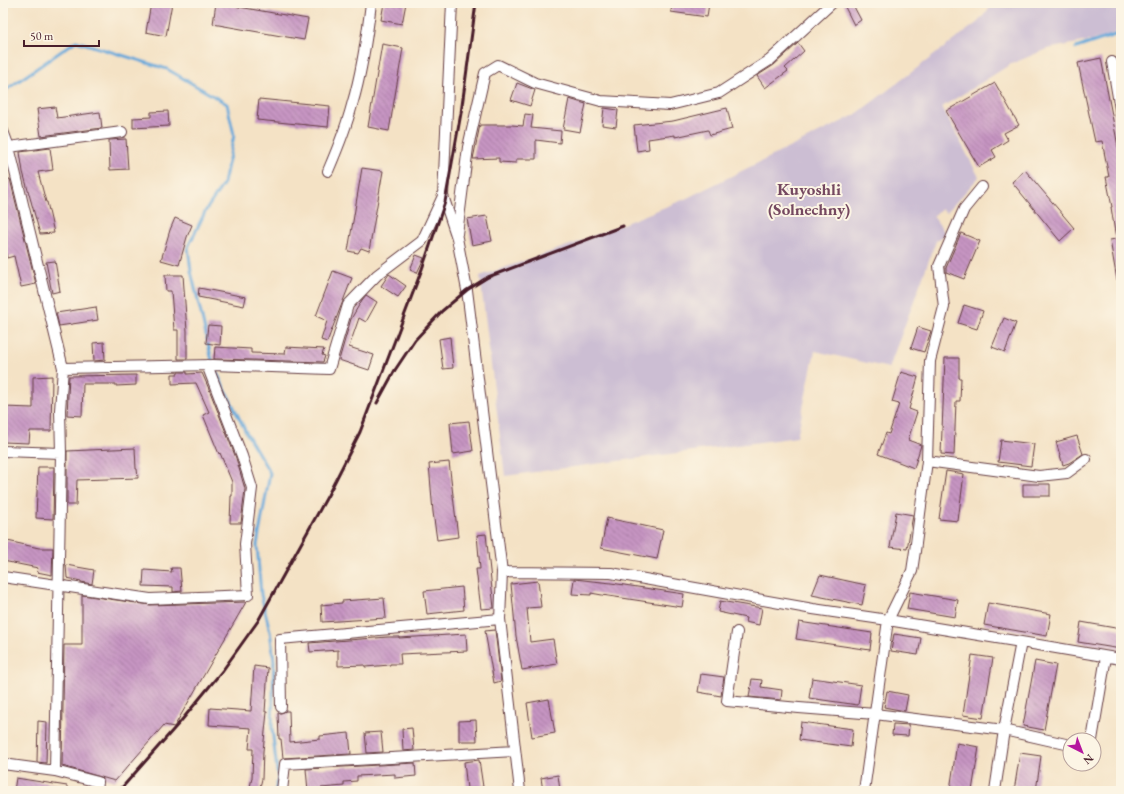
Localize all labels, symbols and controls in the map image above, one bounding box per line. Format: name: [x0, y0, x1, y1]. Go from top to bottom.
scale bar: [24, 22, 99, 48]
text: 50 m: [30, 28, 54, 44]
district label: Kuyoshli (Solnechny): [768, 178, 850, 220]
north arrow: [1062, 732, 1102, 772]
text: N: [1081, 751, 1097, 768]

